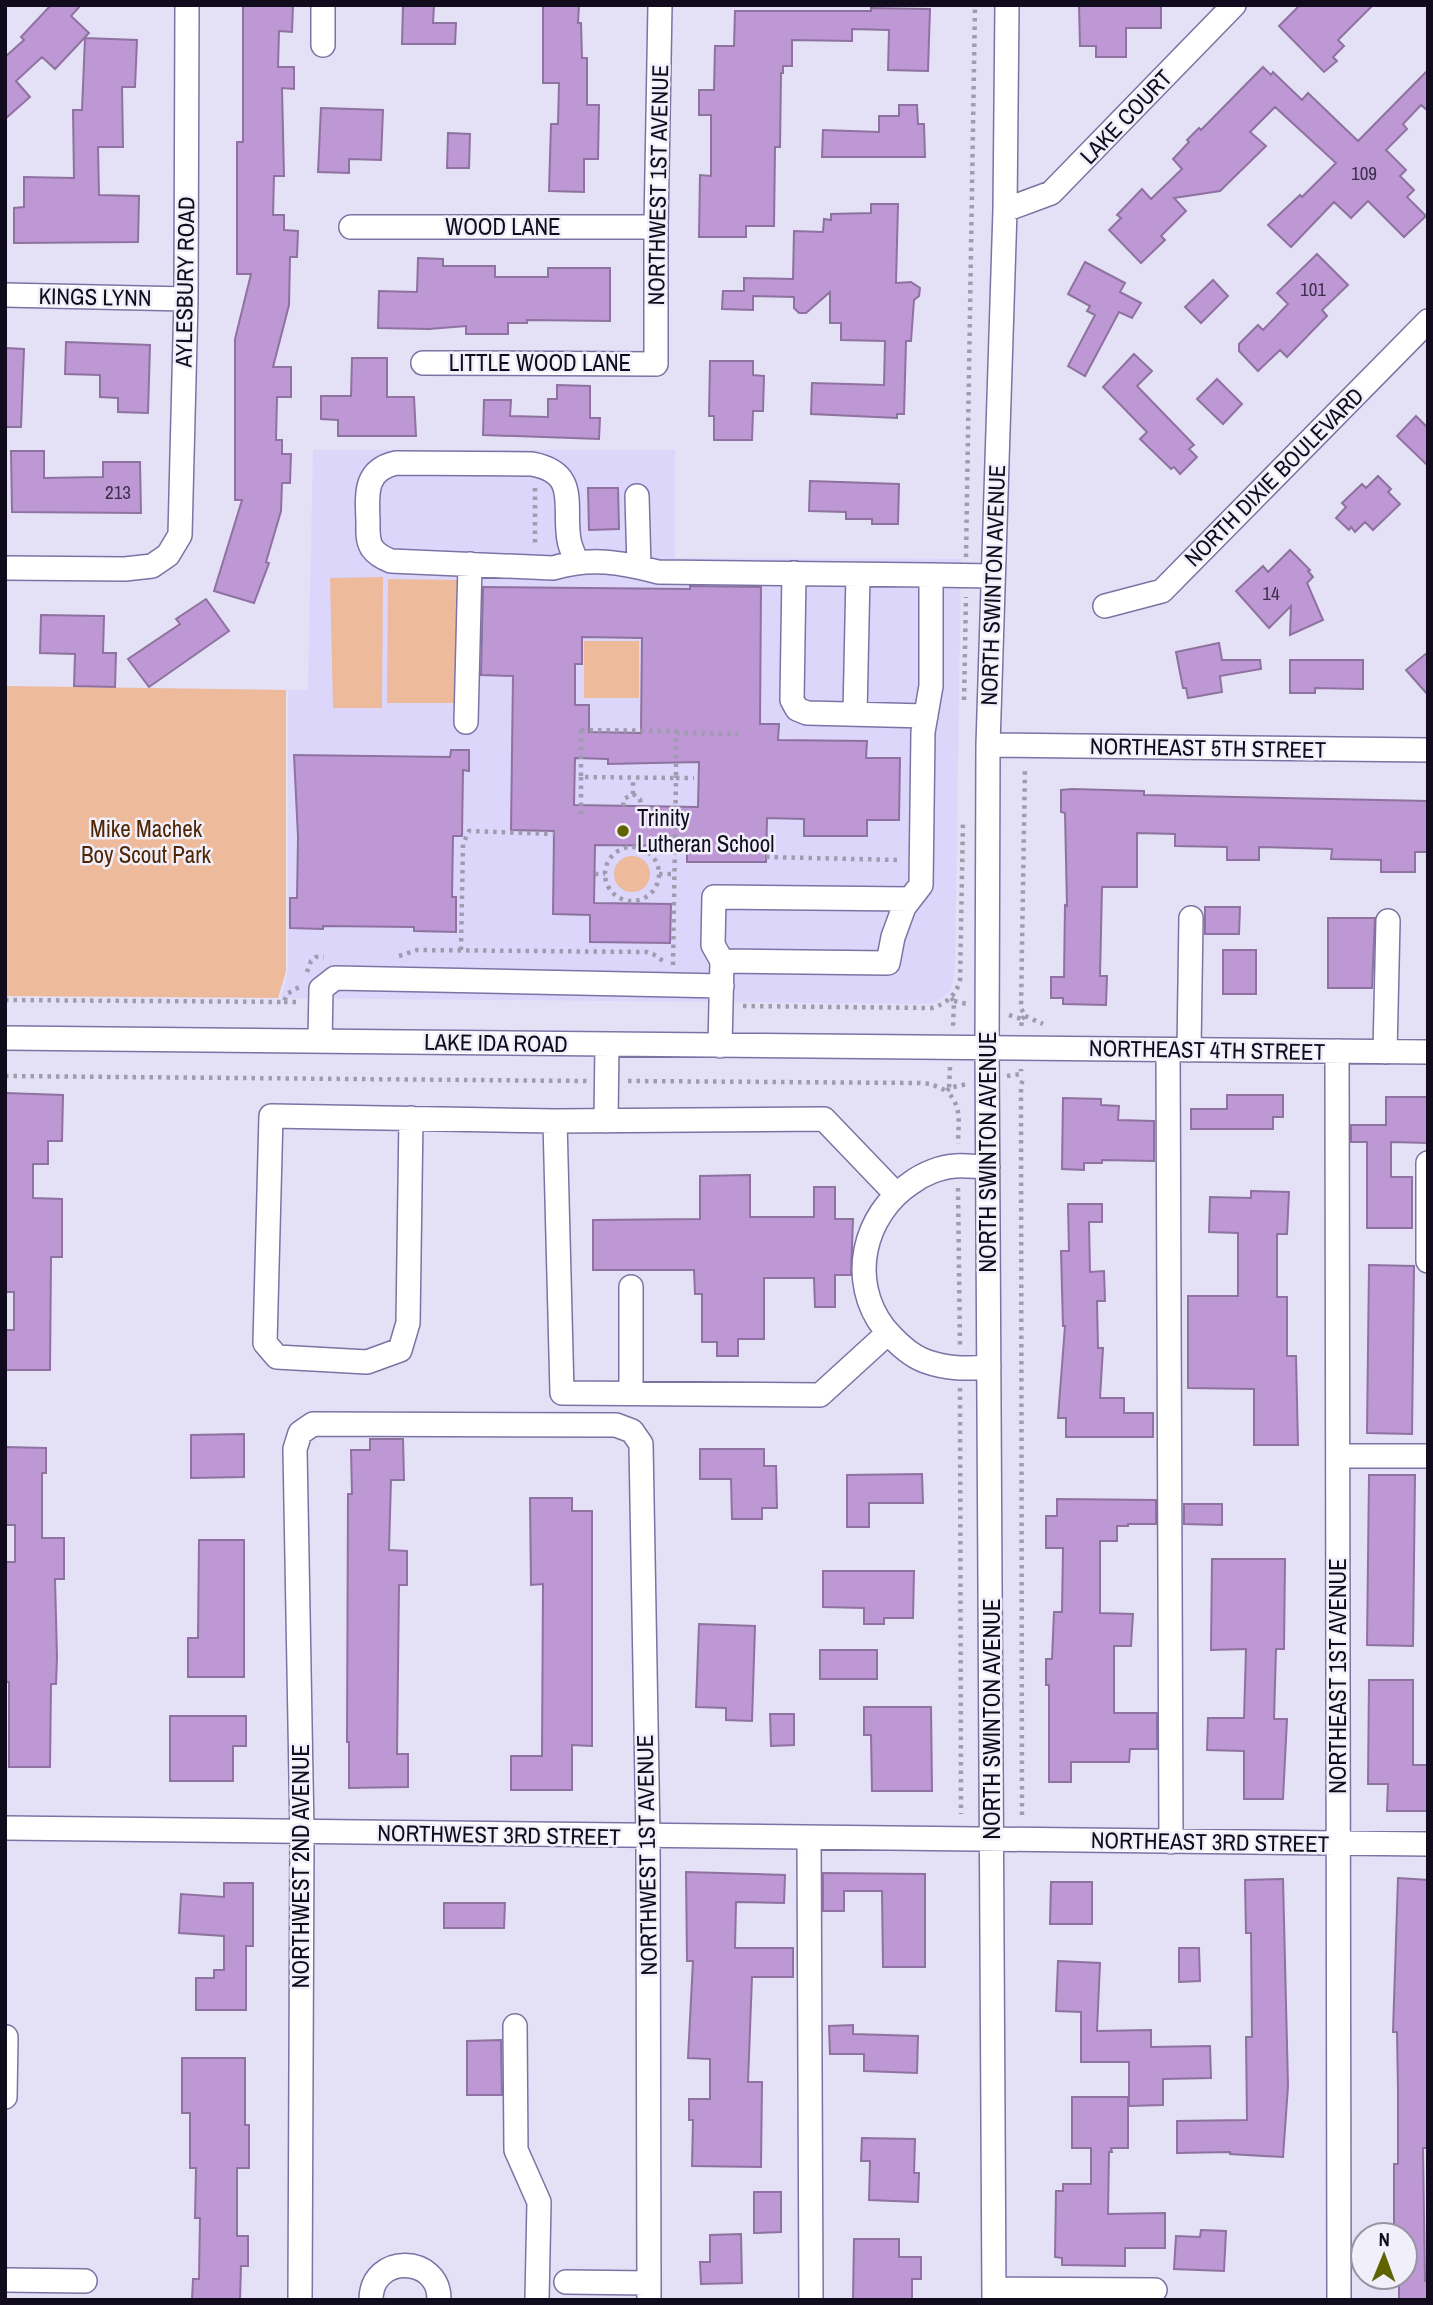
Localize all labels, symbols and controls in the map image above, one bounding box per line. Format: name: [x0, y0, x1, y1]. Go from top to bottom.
street label: LAKE COURT: [1073, 62, 1179, 171]
street label: NORTHWEST 1ST AVENUE: [640, 64, 675, 306]
house number: 109: [1351, 160, 1377, 186]
street label: AYLESBURY ROAD: [167, 196, 201, 369]
street label: WOOD LANE: [445, 211, 561, 242]
house number: 101: [1300, 276, 1326, 302]
street label: KINGS LYNN: [38, 280, 152, 313]
street label: LITTLE WOOD LANE: [449, 347, 631, 378]
street label: NORTH DIXIE BOULEVARD: [1177, 380, 1370, 573]
street label: NORTH SWINTON AVENUE: [973, 464, 1012, 706]
house number: 213: [105, 479, 131, 505]
house number: 14: [1262, 580, 1280, 606]
street label: NORTHEAST 5TH STREET: [1090, 730, 1327, 765]
place label: Trinity Lutheran School: [637, 802, 774, 859]
park label: Mike Machek Boy Scout Park: [81, 813, 212, 870]
marker: Trinity Lutheran School: [615, 823, 631, 839]
street label: LAKE IDA ROAD: [424, 1026, 568, 1059]
street label: NORTH SWINTON AVENUE: [972, 1031, 1003, 1273]
street label: NORTHEAST 4TH STREET: [1089, 1032, 1326, 1067]
street label: NORTHEAST 1ST AVENUE: [1322, 1558, 1353, 1794]
street label: NORTH SWINTON AVENUE: [976, 1598, 1007, 1840]
street label: NORTHWEST 1ST AVENUE: [629, 1734, 664, 1976]
street label: NORTHWEST 2ND AVENUE: [285, 1744, 316, 1988]
street label: NORTHWEST 3RD STREET: [377, 1817, 621, 1852]
street label: NORTHEAST 3RD STREET: [1091, 1824, 1330, 1859]
north arrow: [1349, 2221, 1419, 2291]
text: N: [1378, 2226, 1390, 2252]

